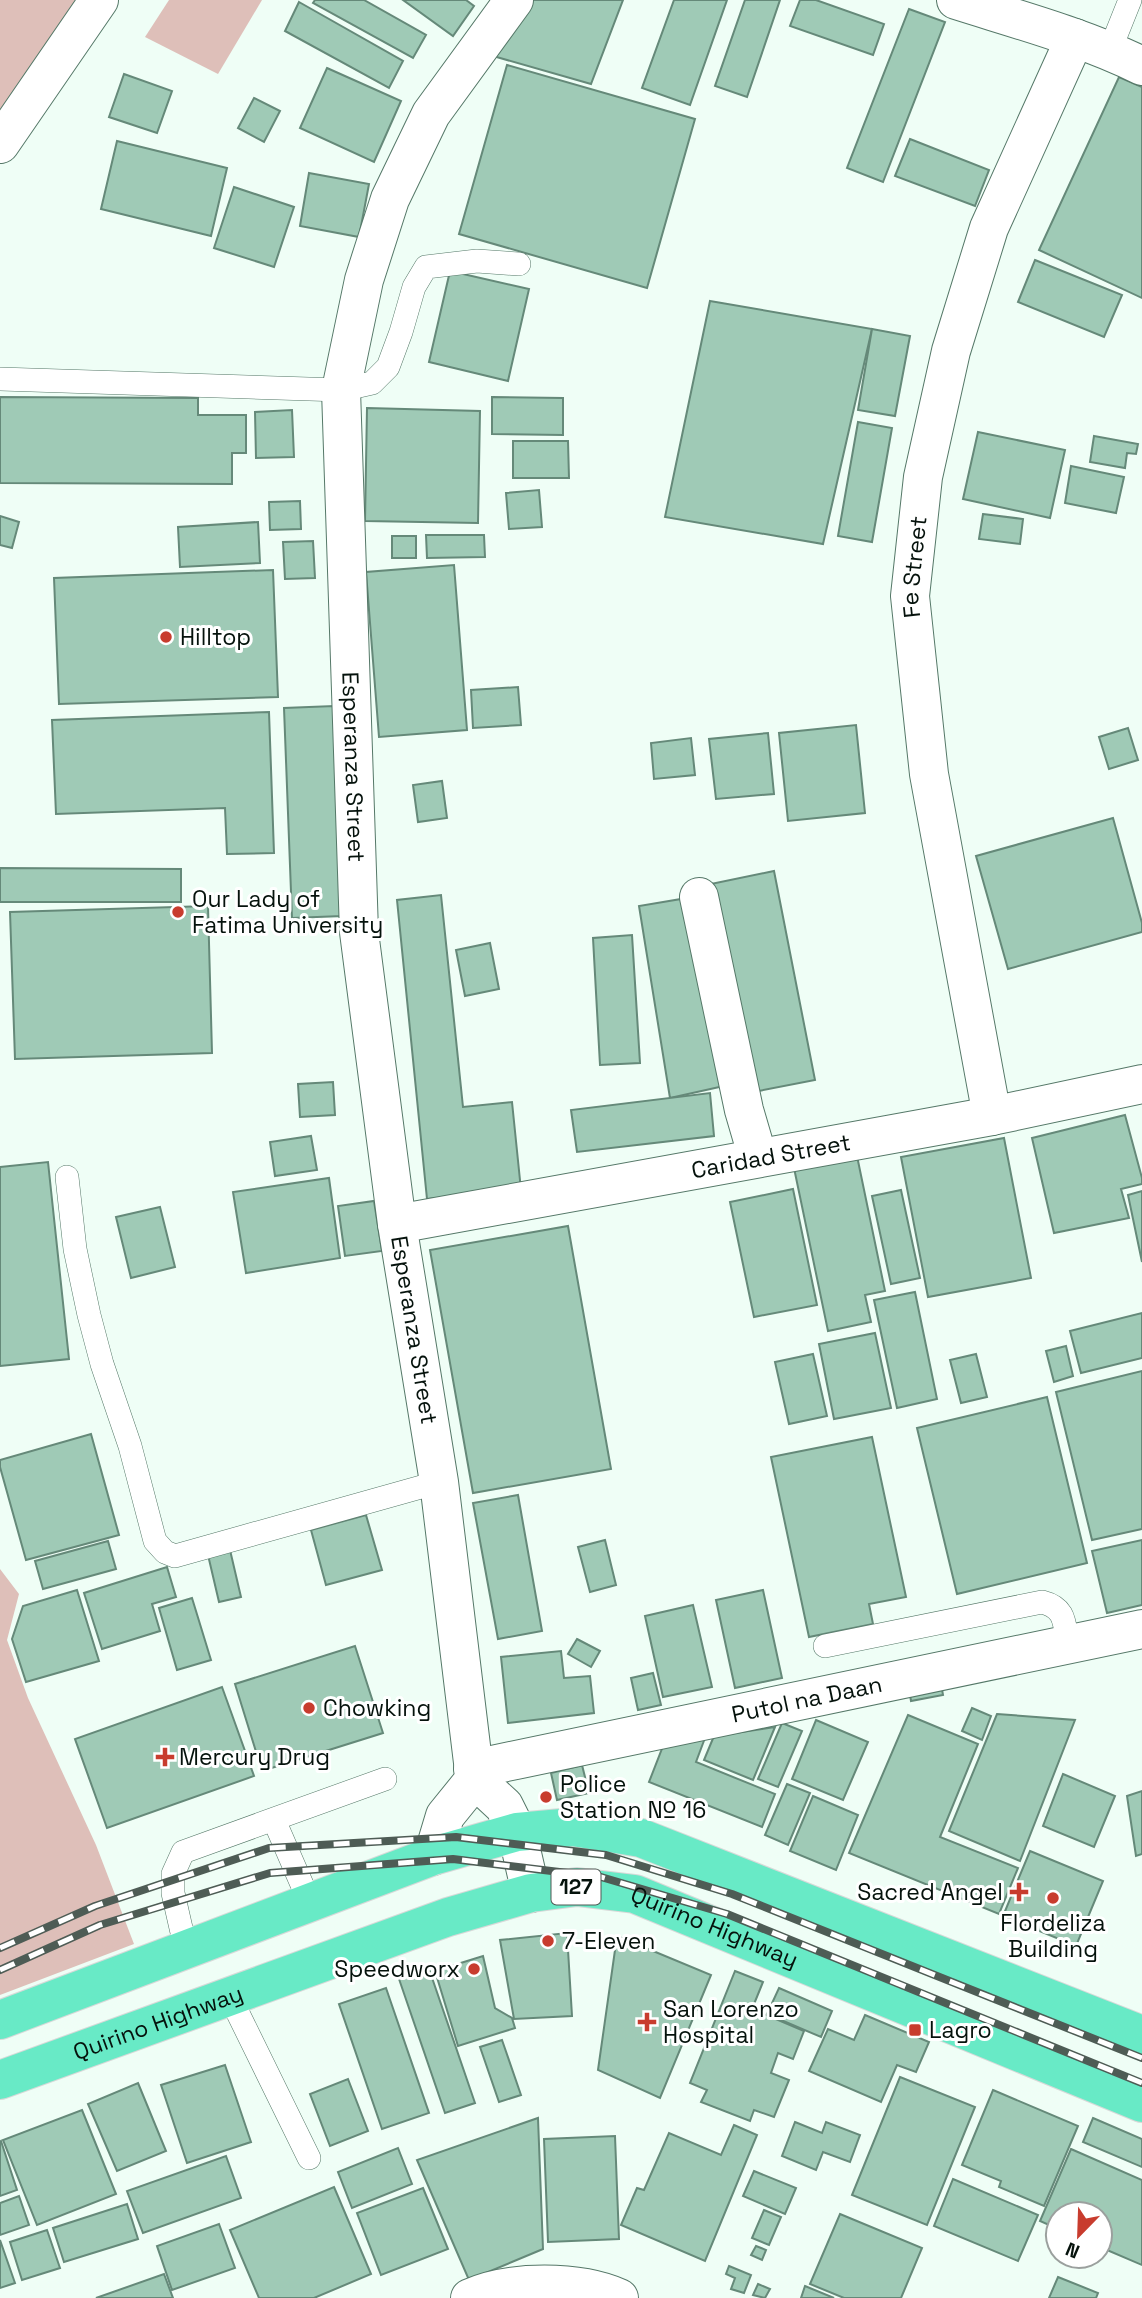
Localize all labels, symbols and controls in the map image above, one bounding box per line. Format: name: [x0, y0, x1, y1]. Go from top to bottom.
street label: Fe Street: [895, 515, 934, 619]
place label: Hilltop: [180, 622, 251, 652]
marker: Hilltop: [158, 629, 174, 645]
street label: Esperanza Street: [335, 671, 372, 863]
place label: Our Lady of Fatima University: [192, 884, 383, 940]
marker: Our Lady of Fatima University: [170, 904, 186, 920]
street label: Caridad Street: [689, 1127, 853, 1185]
street label: Esperanza Street: [384, 1234, 444, 1426]
street label: Putol na Daan: [729, 1669, 885, 1729]
place label: Chowking: [323, 1693, 431, 1723]
marker: Chowking: [301, 1700, 317, 1716]
place label: Mercury Drug: [179, 1742, 330, 1772]
marker: Mercury Drug: [157, 1749, 173, 1765]
place label: Police Station № 16: [560, 1769, 706, 1825]
marker: Police Station № 16: [538, 1789, 554, 1805]
road number: 127: [552, 1870, 600, 1904]
place label: Sacred Angel: [857, 1877, 1003, 1907]
street label: Quirino Highway: [626, 1879, 803, 1975]
marker: Sacred Angel: [1009, 1882, 1029, 1902]
marker: Flordeliza Building: [1045, 1890, 1061, 1906]
place label: Flordeliza Building: [1000, 1908, 1106, 1964]
place label: 7-Eleven: [562, 1926, 655, 1956]
marker: 7-Eleven: [540, 1933, 556, 1949]
place label: Speedworx: [334, 1954, 460, 1984]
marker: Speedworx: [466, 1961, 482, 1977]
street label: Quirino Highway: [69, 1978, 247, 2067]
place label: San Lorenzo Hospital: [663, 1994, 799, 2050]
marker: San Lorenzo Hospital: [637, 2012, 657, 2032]
place label: Lagro: [929, 2015, 992, 2045]
marker: Lagro: [907, 2022, 923, 2038]
north arrow: [1044, 2200, 1114, 2270]
text: N: [1062, 2236, 1083, 2264]

